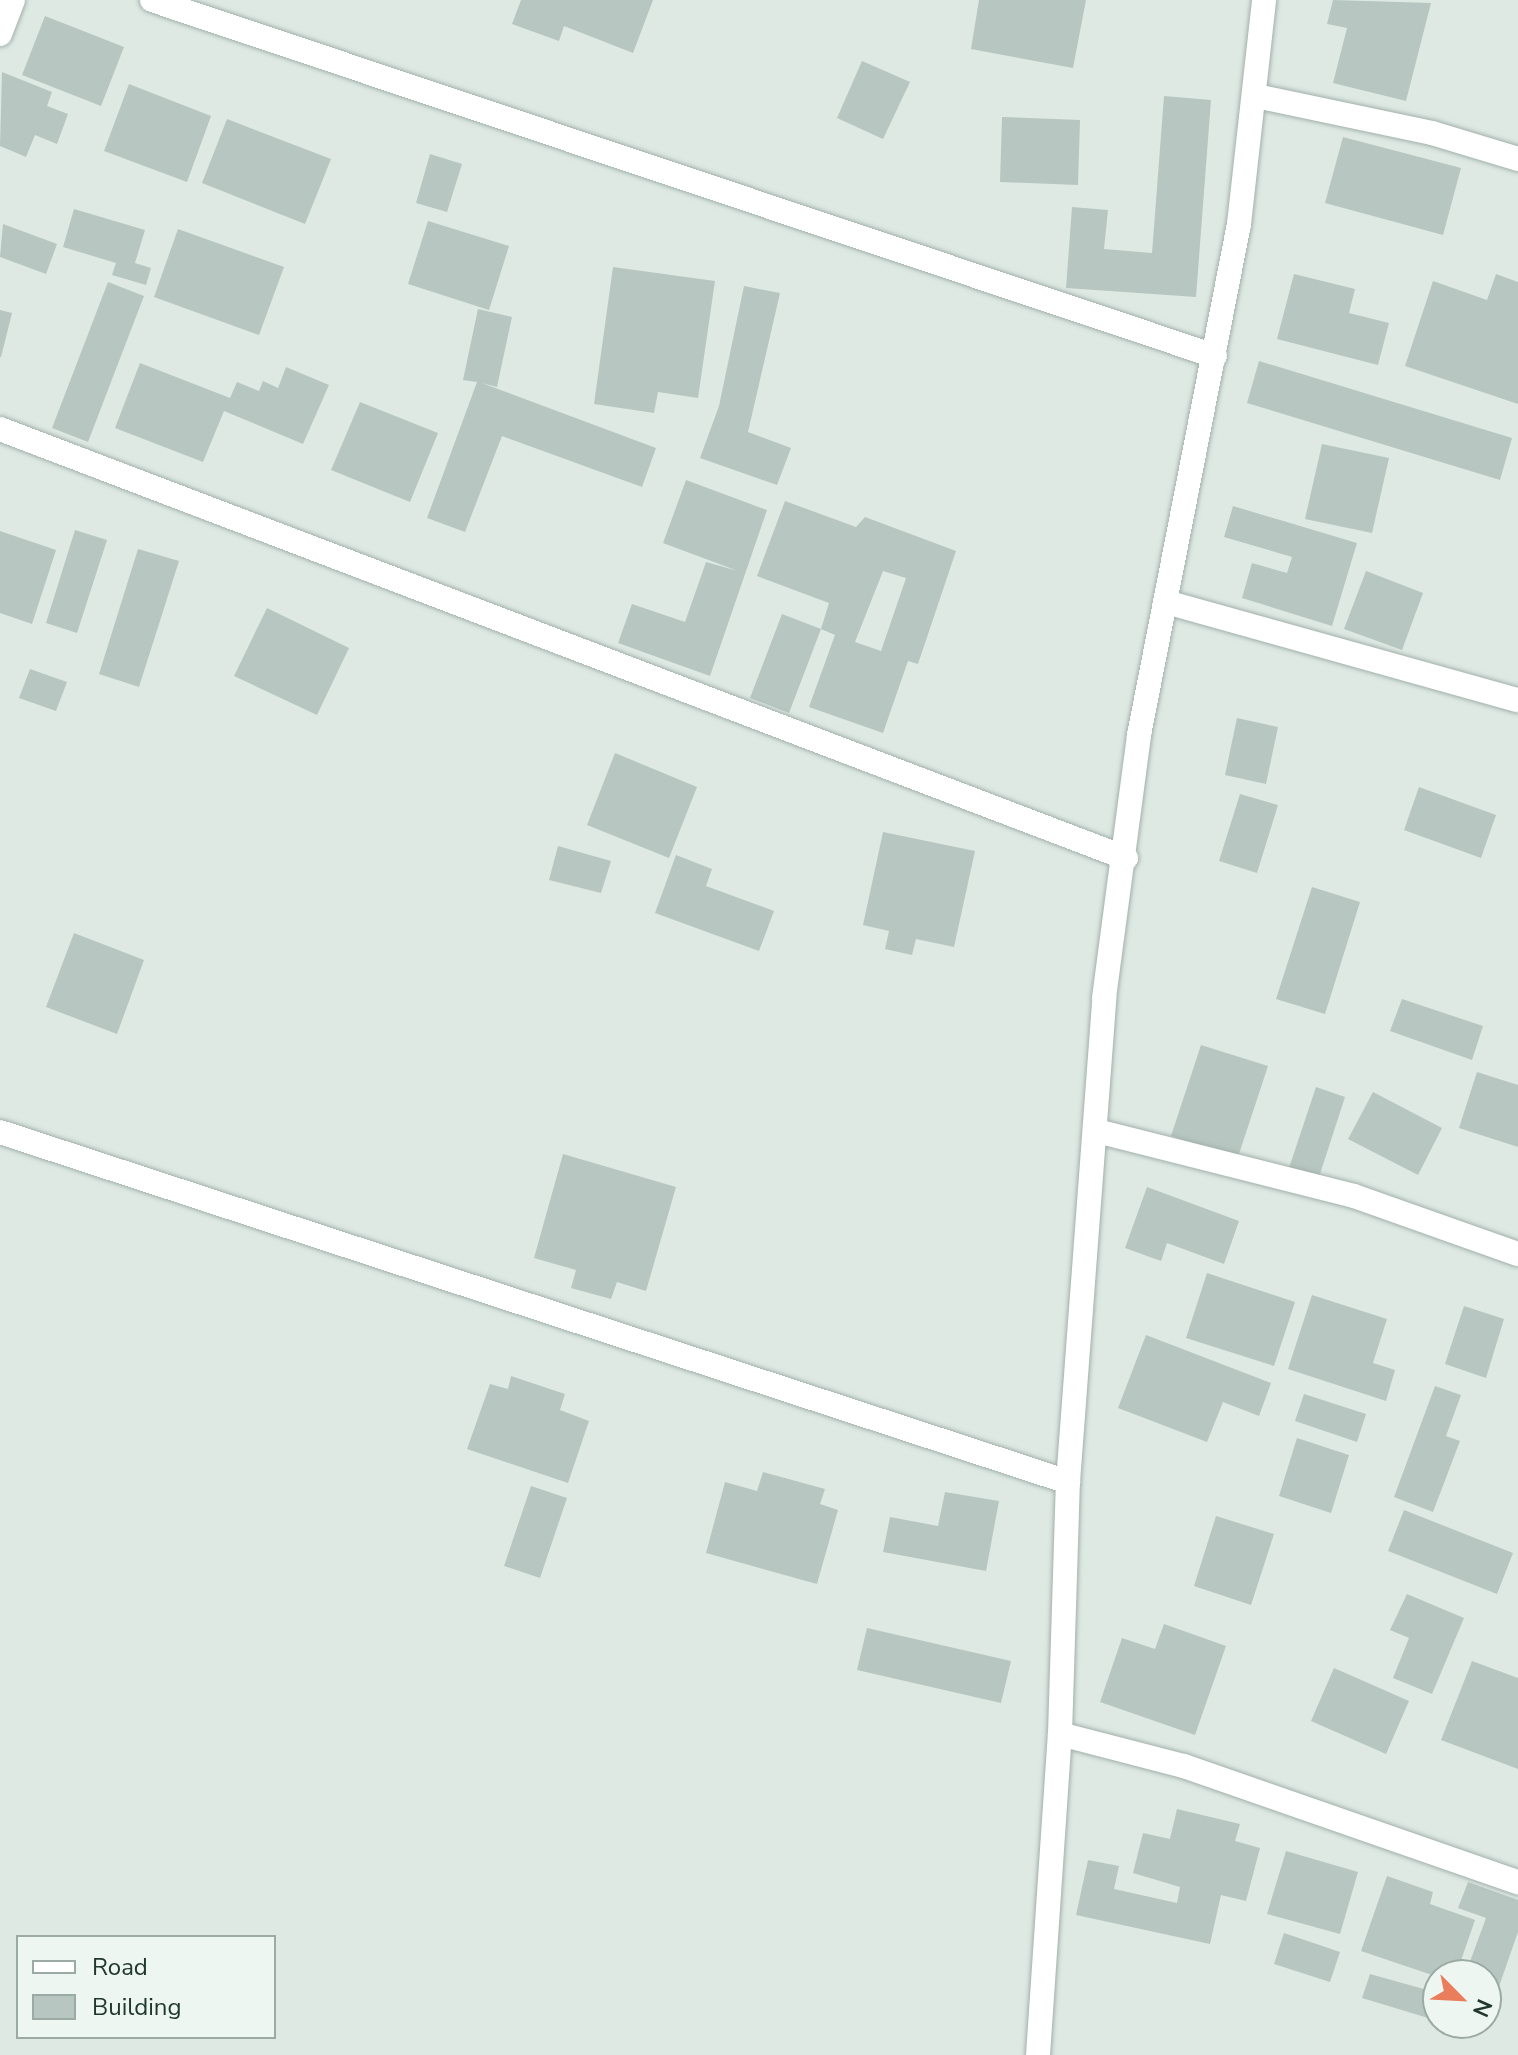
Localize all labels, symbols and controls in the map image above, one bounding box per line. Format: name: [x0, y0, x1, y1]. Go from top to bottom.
legend: [16, 1935, 276, 2039]
text: Road: [92, 1951, 148, 1983]
north arrow: [1422, 1959, 1502, 2039]
text: Building: [92, 1991, 182, 2023]
text: N: [1465, 1994, 1499, 2022]

